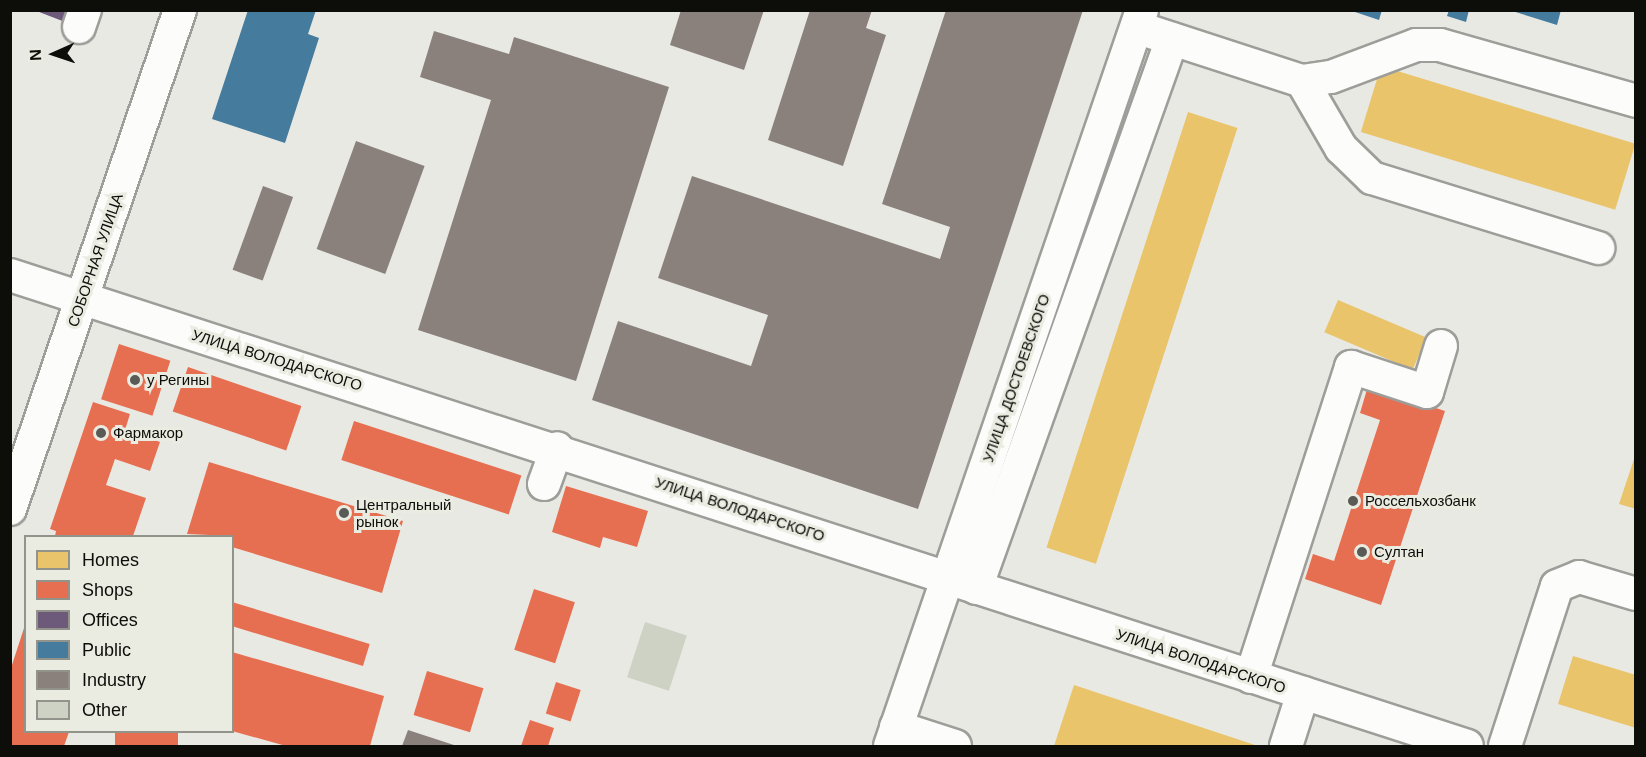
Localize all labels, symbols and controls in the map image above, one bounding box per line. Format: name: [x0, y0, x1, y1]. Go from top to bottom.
north arrow: [24, 24, 84, 84]
text: N: [27, 49, 44, 61]
street label: СОБОРНАЯ УЛИЦА: [64, 191, 126, 329]
street label: УЛИЦА ДОСТОЕВСКОГО: [979, 292, 1053, 464]
street label: УЛИЦА ВОЛОДАРСКОГО: [190, 325, 364, 395]
place label: у Регины: [147, 371, 209, 389]
marker: у Регины: [128, 373, 142, 387]
place label: Фармакор: [113, 424, 183, 442]
marker: Фармакор: [94, 426, 108, 440]
street label: УЛИЦА ВОЛОДАРСКОГО: [653, 473, 827, 545]
place label: Россельхозбанк: [1365, 492, 1476, 510]
marker: Россельхозбанк: [1346, 494, 1360, 508]
place label: Центральный рынок: [356, 495, 451, 530]
marker: Центральный рынок: [337, 506, 351, 520]
legend: [24, 535, 234, 733]
place label: Султан: [1374, 543, 1424, 561]
marker: Султан: [1355, 545, 1369, 559]
text: Homes: [82, 550, 139, 570]
text: Shops: [82, 580, 133, 600]
text: Offices: [82, 610, 138, 630]
street label: УЛИЦА ВОЛОДАРСКОГО: [1114, 625, 1288, 697]
text: Public: [82, 640, 131, 660]
text: Industry: [82, 670, 146, 690]
text: Other: [82, 700, 127, 720]

